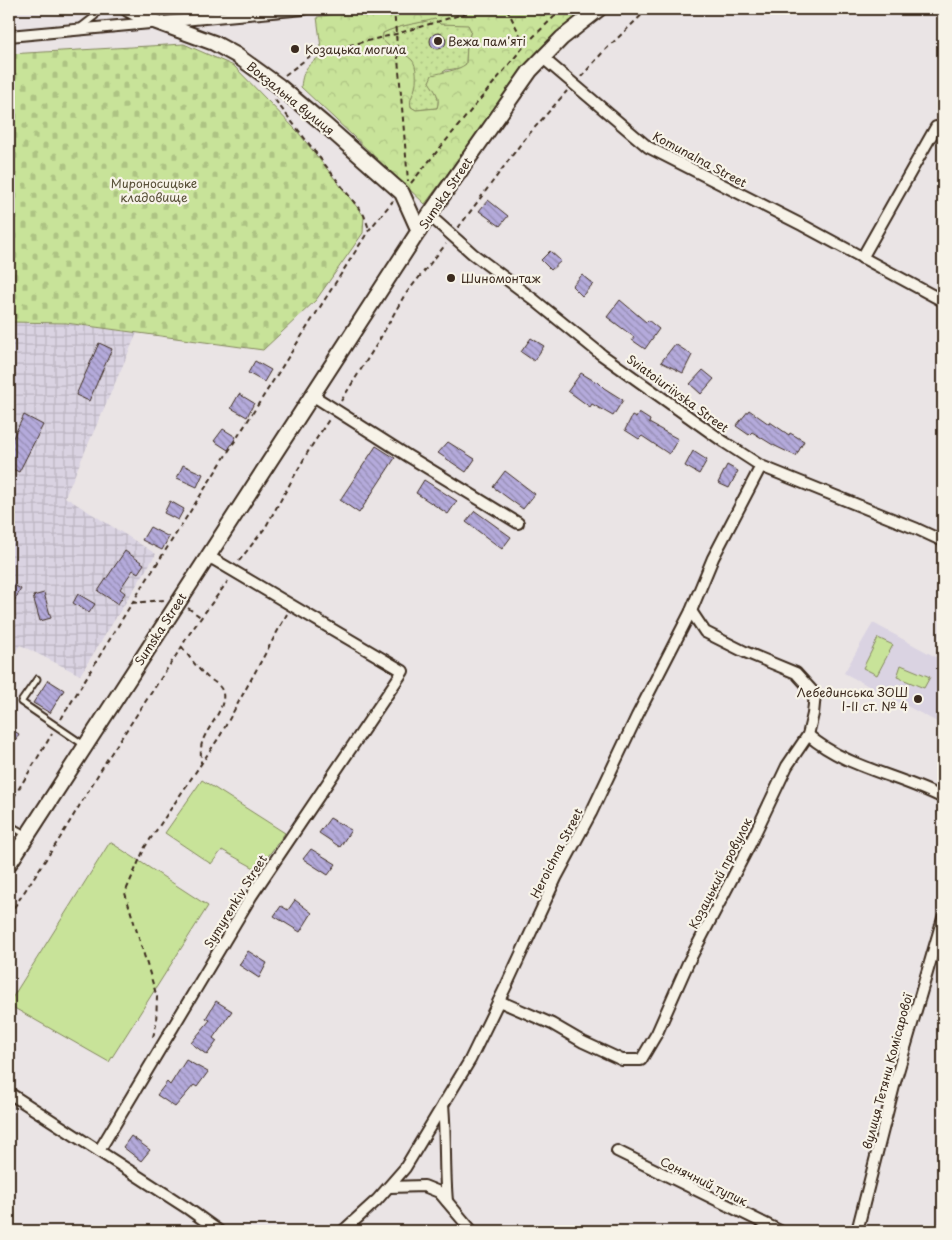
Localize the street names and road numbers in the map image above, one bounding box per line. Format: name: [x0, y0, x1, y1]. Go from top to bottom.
street label: Вокзальна вулиця: [243, 57, 339, 139]
street label: Komunalna Street: [650, 127, 750, 191]
street label: Sumska Street: [414, 153, 476, 233]
street label: Sviatoiuriivska Street: [623, 350, 733, 436]
street label: Sumska Street: [130, 589, 191, 669]
street label: Heroichna Street: [526, 805, 587, 901]
street label: Козацький провулок: [684, 813, 756, 932]
street label: Symyrenkiv Street: [199, 851, 271, 951]
street label: вулиця Тетяни Комісарової: [858, 990, 917, 1151]
street label: Сонячний тупик: [657, 1152, 752, 1210]

